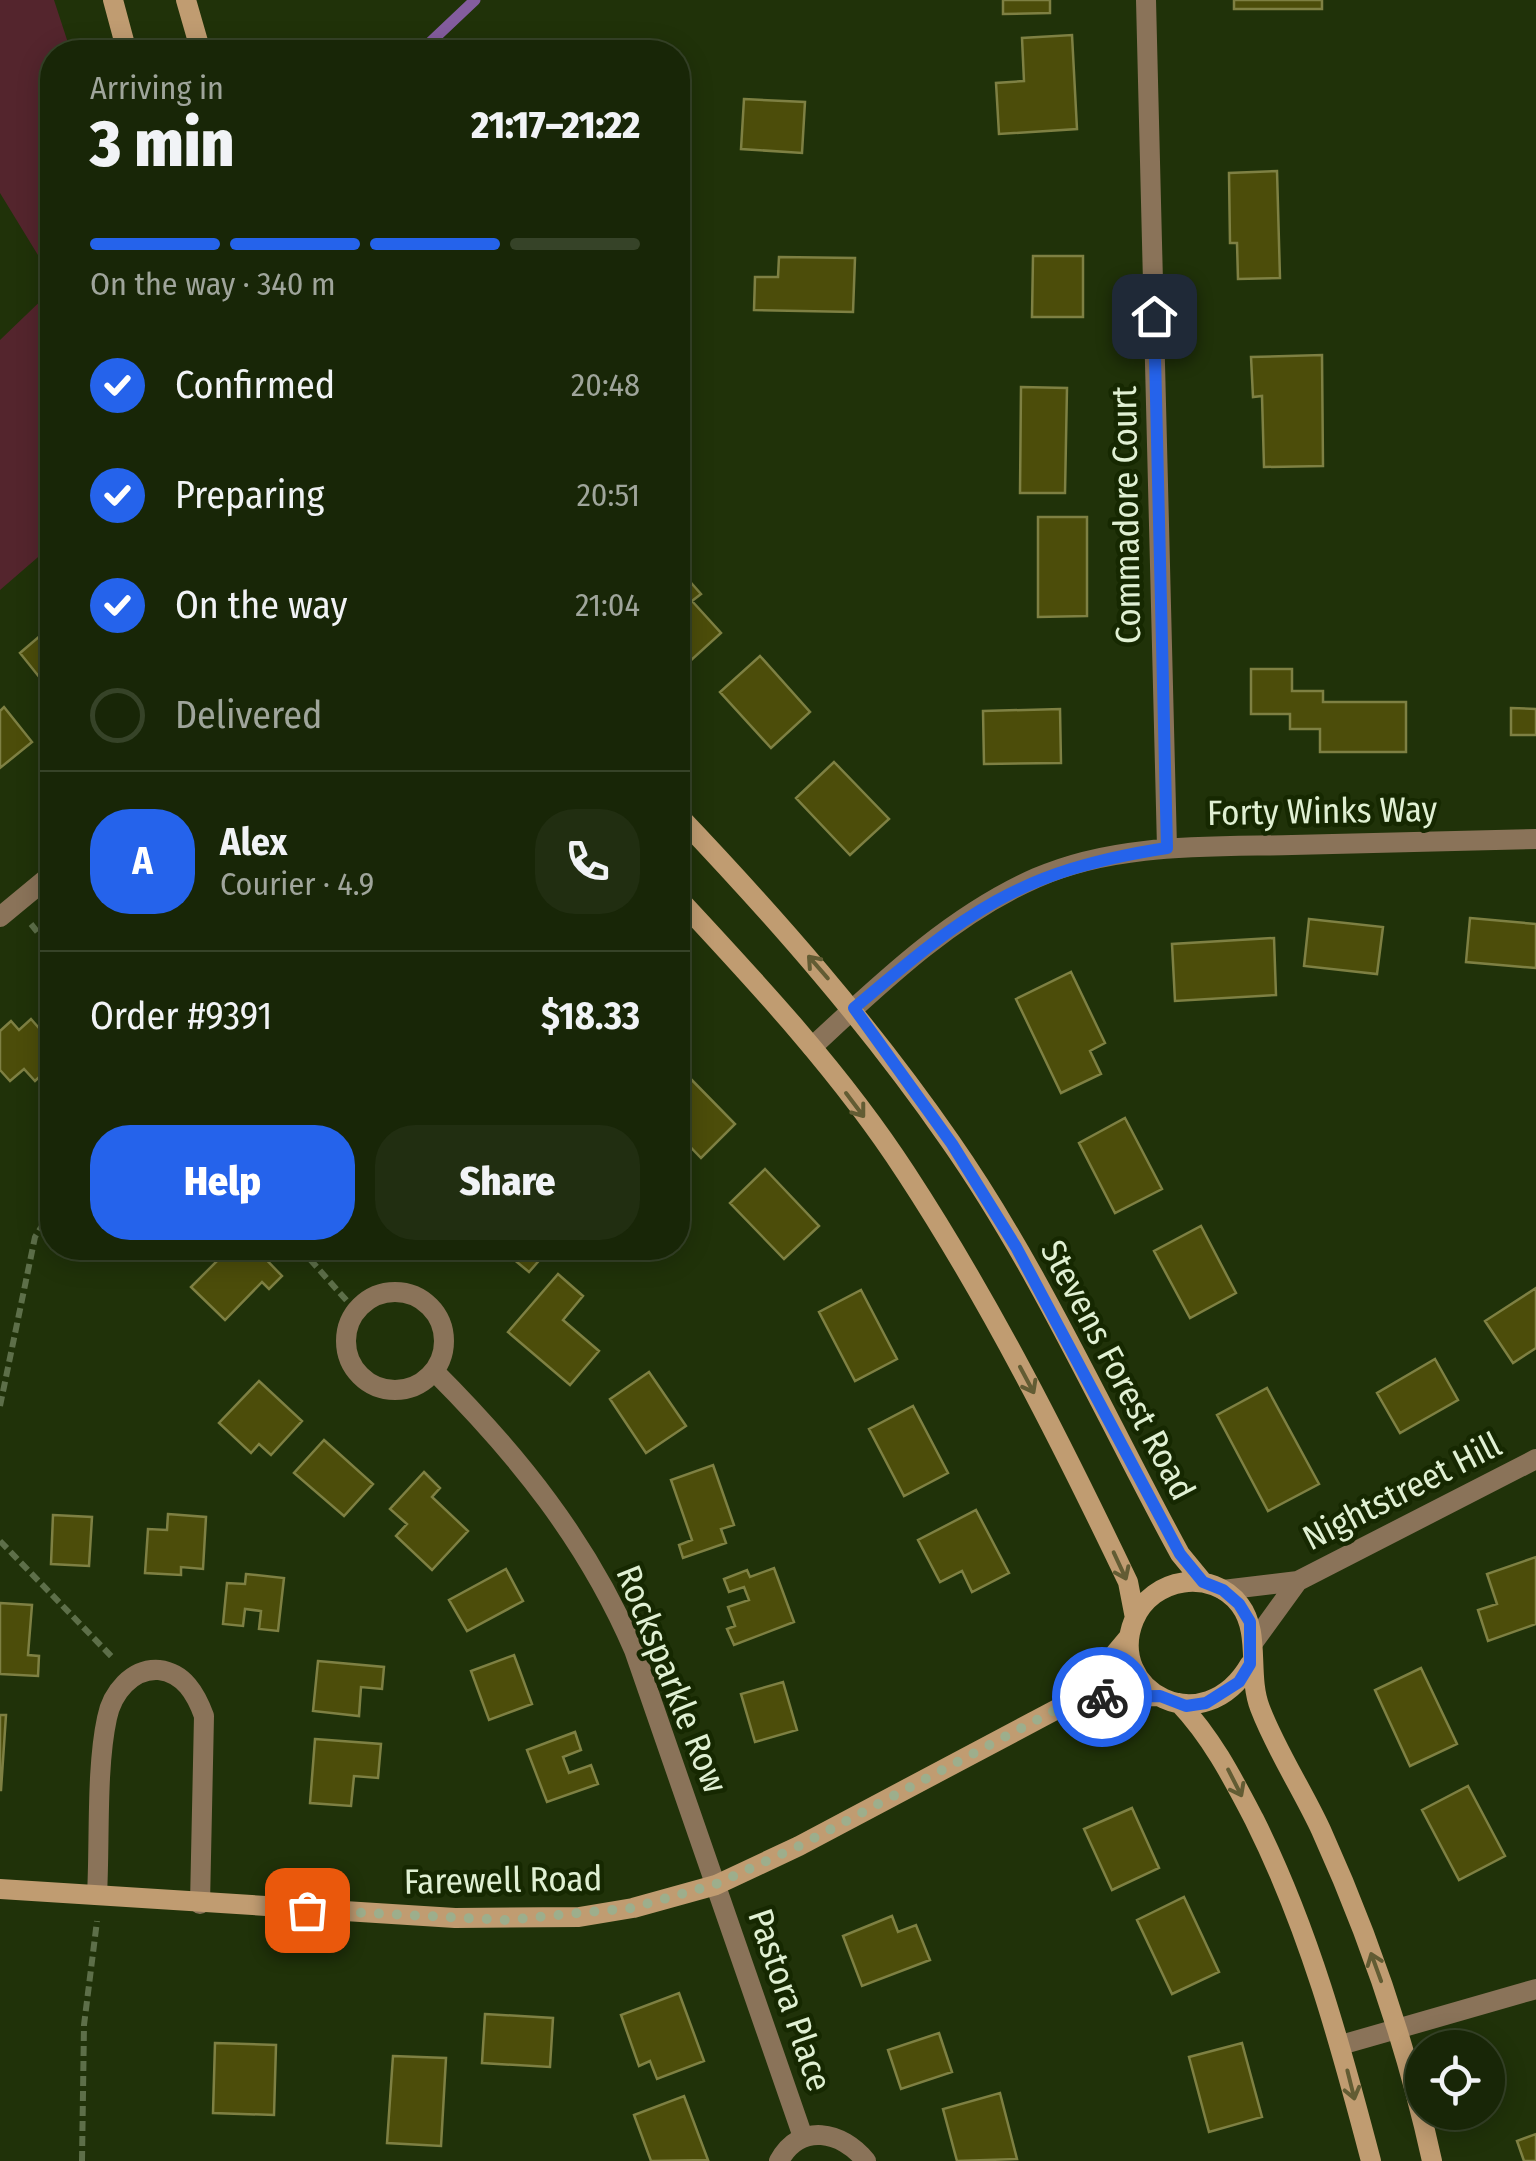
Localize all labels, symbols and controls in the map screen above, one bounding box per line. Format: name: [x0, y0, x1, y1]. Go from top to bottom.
text: Arriving in: [90, 69, 224, 107]
text: 21:17–21:22: [471, 102, 640, 148]
text: 3 min: [90, 105, 235, 183]
text: On the way · 340 m: [90, 265, 336, 303]
pin: [1112, 274, 1197, 359]
icon: home: [1127, 289, 1182, 344]
icon: check: [90, 358, 145, 413]
text: Confirmed: [175, 362, 335, 408]
text: 20:48: [571, 366, 640, 404]
street label: Commadore Court: [1103, 385, 1149, 644]
icon: check: [90, 468, 145, 523]
text: Preparing: [175, 472, 324, 518]
text: 20:51: [577, 476, 640, 514]
icon: check: [90, 578, 145, 633]
text: On the way: [175, 582, 347, 628]
text: 21:04: [575, 586, 640, 624]
text: Delivered: [175, 692, 322, 738]
street label: Forty Winks Way: [1207, 788, 1438, 834]
button: phone: [535, 809, 640, 914]
text: Alex: [220, 819, 287, 865]
text: A: [132, 838, 153, 884]
text: Courier · 4.9: [220, 865, 374, 903]
one-way arrow: [807, 954, 829, 980]
text: Order #9391: [90, 993, 272, 1039]
text: $18.33: [541, 993, 640, 1039]
one-way arrow: [845, 1091, 866, 1118]
button: Help: [90, 1125, 355, 1240]
button: Share: [375, 1125, 640, 1240]
street label: Stevens Forest Road: [1032, 1233, 1204, 1507]
one-way arrow: [1017, 1365, 1037, 1395]
street label: Nightstreet Hill: [1296, 1423, 1508, 1559]
one-way arrow: [1111, 1550, 1130, 1580]
street label: Rocksparkle Row: [607, 1559, 737, 1799]
courier: [1052, 1647, 1152, 1747]
icon: bike: [1075, 1670, 1130, 1725]
one-way arrow: [1226, 1767, 1245, 1797]
street label: Farewell Road: [403, 1857, 603, 1903]
pin: [265, 1868, 350, 1953]
icon: bag: [280, 1883, 335, 1938]
street label: Pastora Place: [739, 1903, 841, 2097]
one-way arrow: [1366, 1952, 1384, 1983]
map controls: [1405, 2030, 1505, 2130]
button: locate: [1405, 2030, 1505, 2130]
one-way arrow: [1343, 2069, 1362, 2100]

